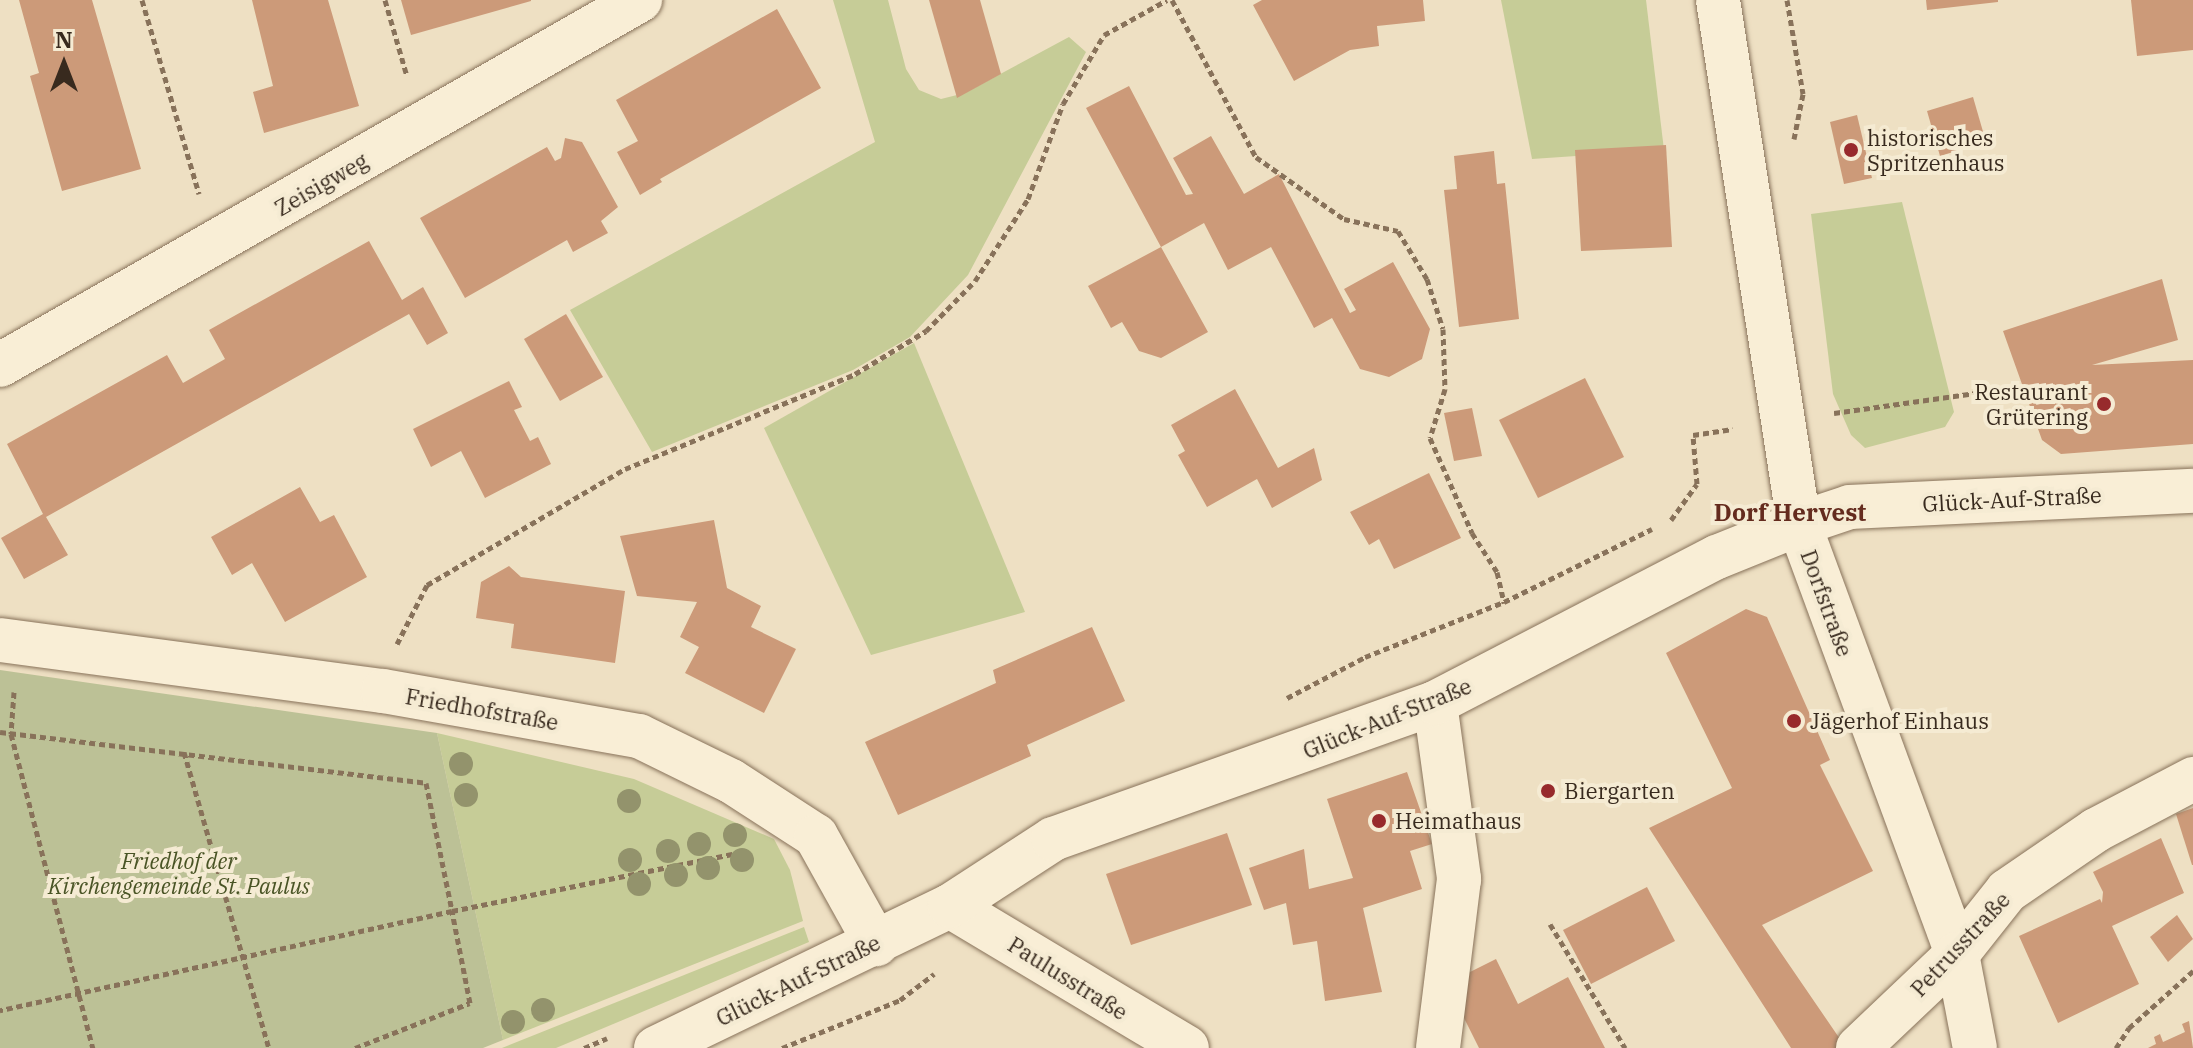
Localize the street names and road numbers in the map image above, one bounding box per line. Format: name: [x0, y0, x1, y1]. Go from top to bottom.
street label: Zeisigweg: [270, 147, 372, 221]
street label: Glück-Auf-Straße: [1922, 481, 2102, 517]
street label: Dorfstraße: [1796, 546, 1858, 660]
street label: Glück-Auf-Straße: [1299, 672, 1475, 764]
street label: Friedhofstraße: [403, 683, 561, 735]
street label: Petrusstraße: [1905, 886, 2015, 1002]
street label: Glück-Auf-Straße: [712, 929, 884, 1031]
street label: Paulusstraße: [1003, 931, 1133, 1025]

